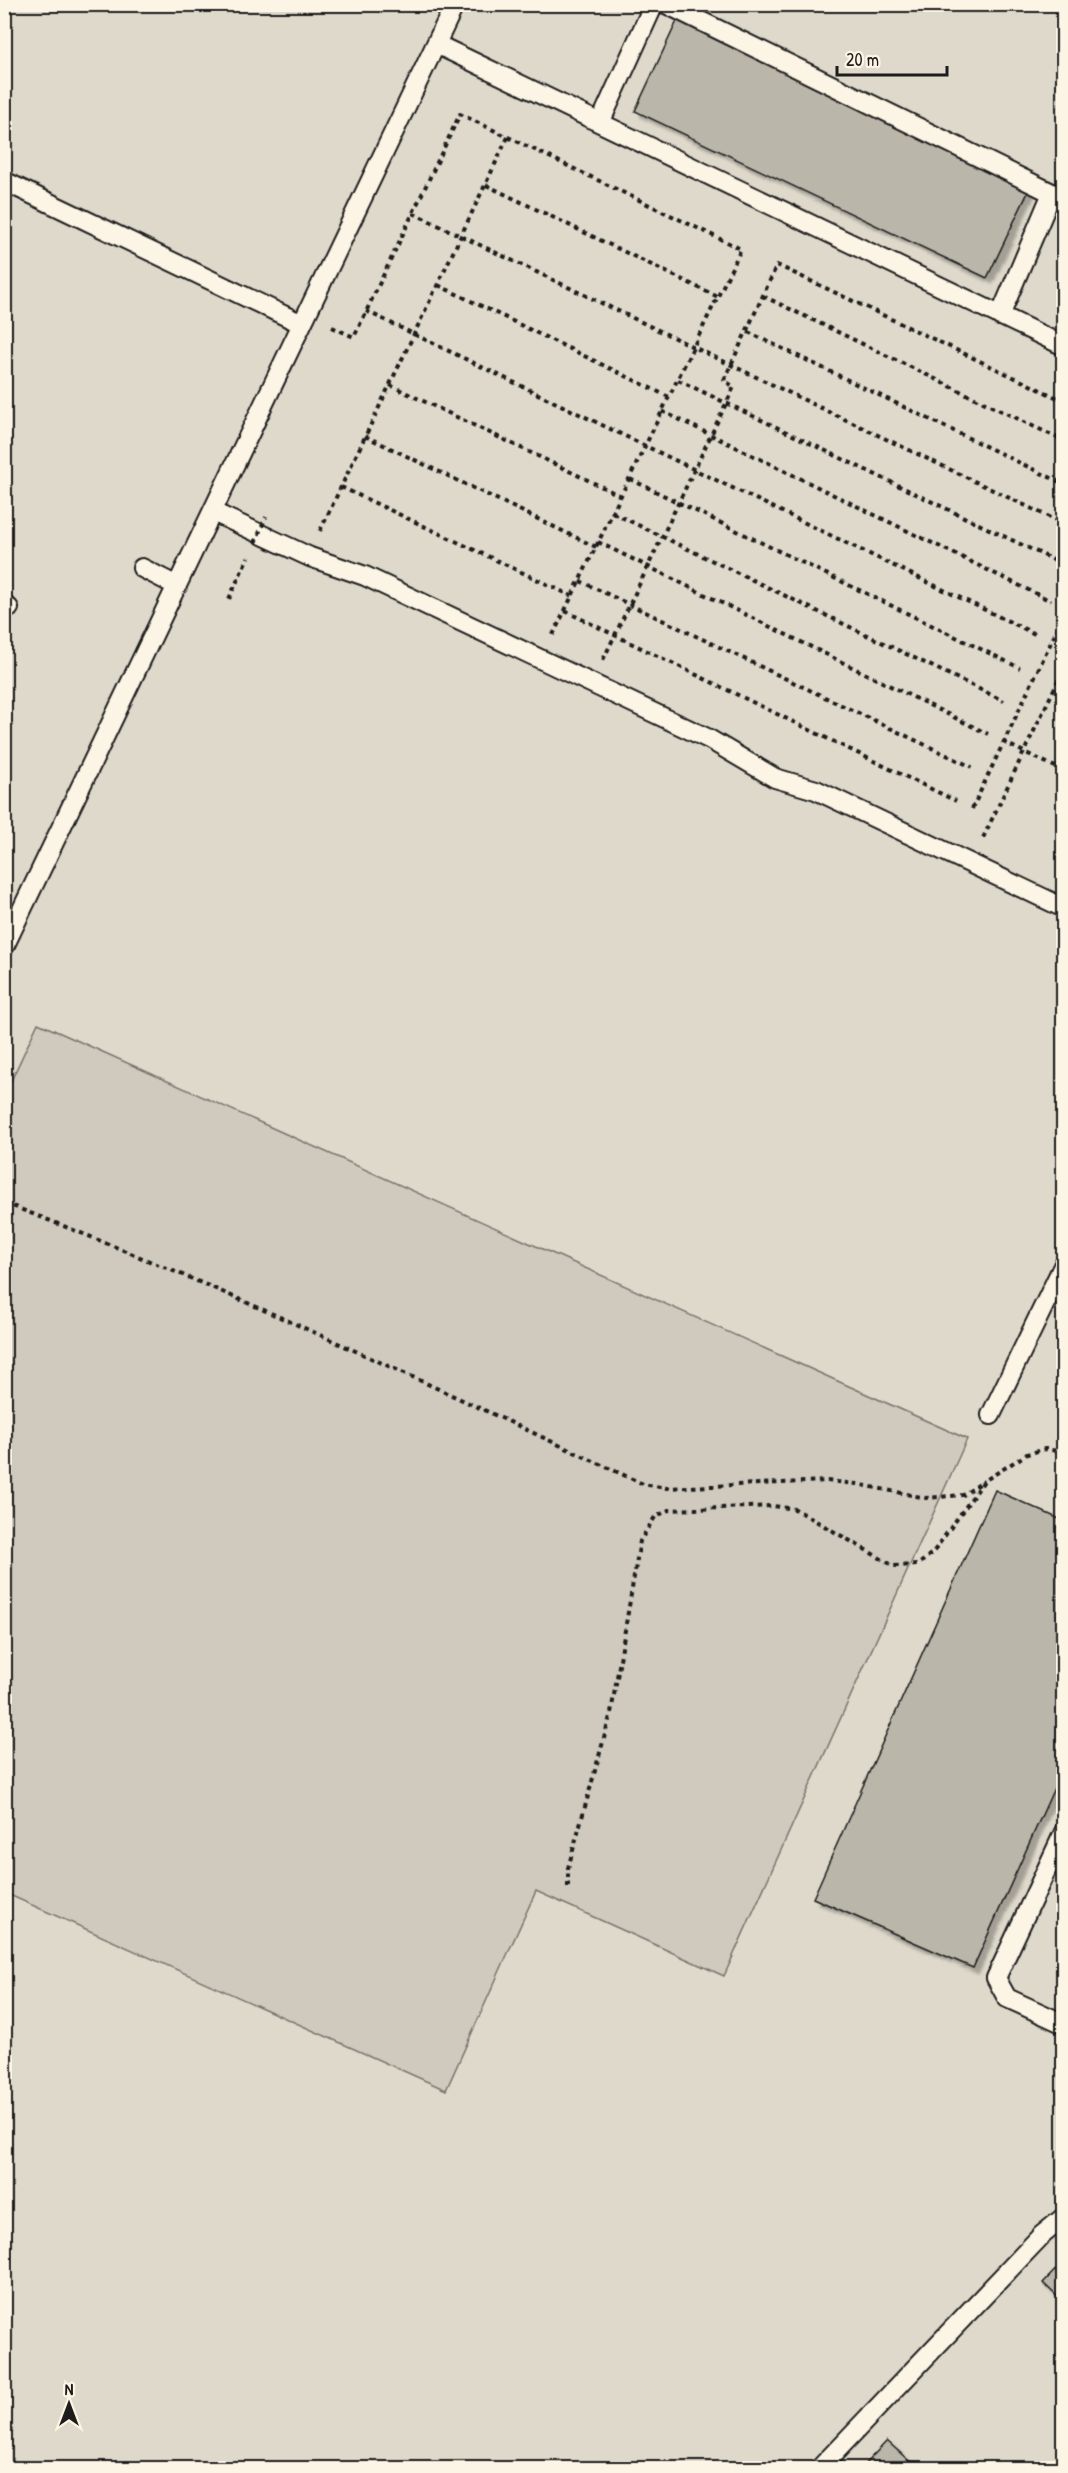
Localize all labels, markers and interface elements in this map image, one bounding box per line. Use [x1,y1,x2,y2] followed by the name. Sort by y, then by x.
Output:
[837,39,946,77] scale bar
[846,47,879,72] text: 20 m
[39,2374,99,2434] north arrow
[65,2378,74,2400] text: N

